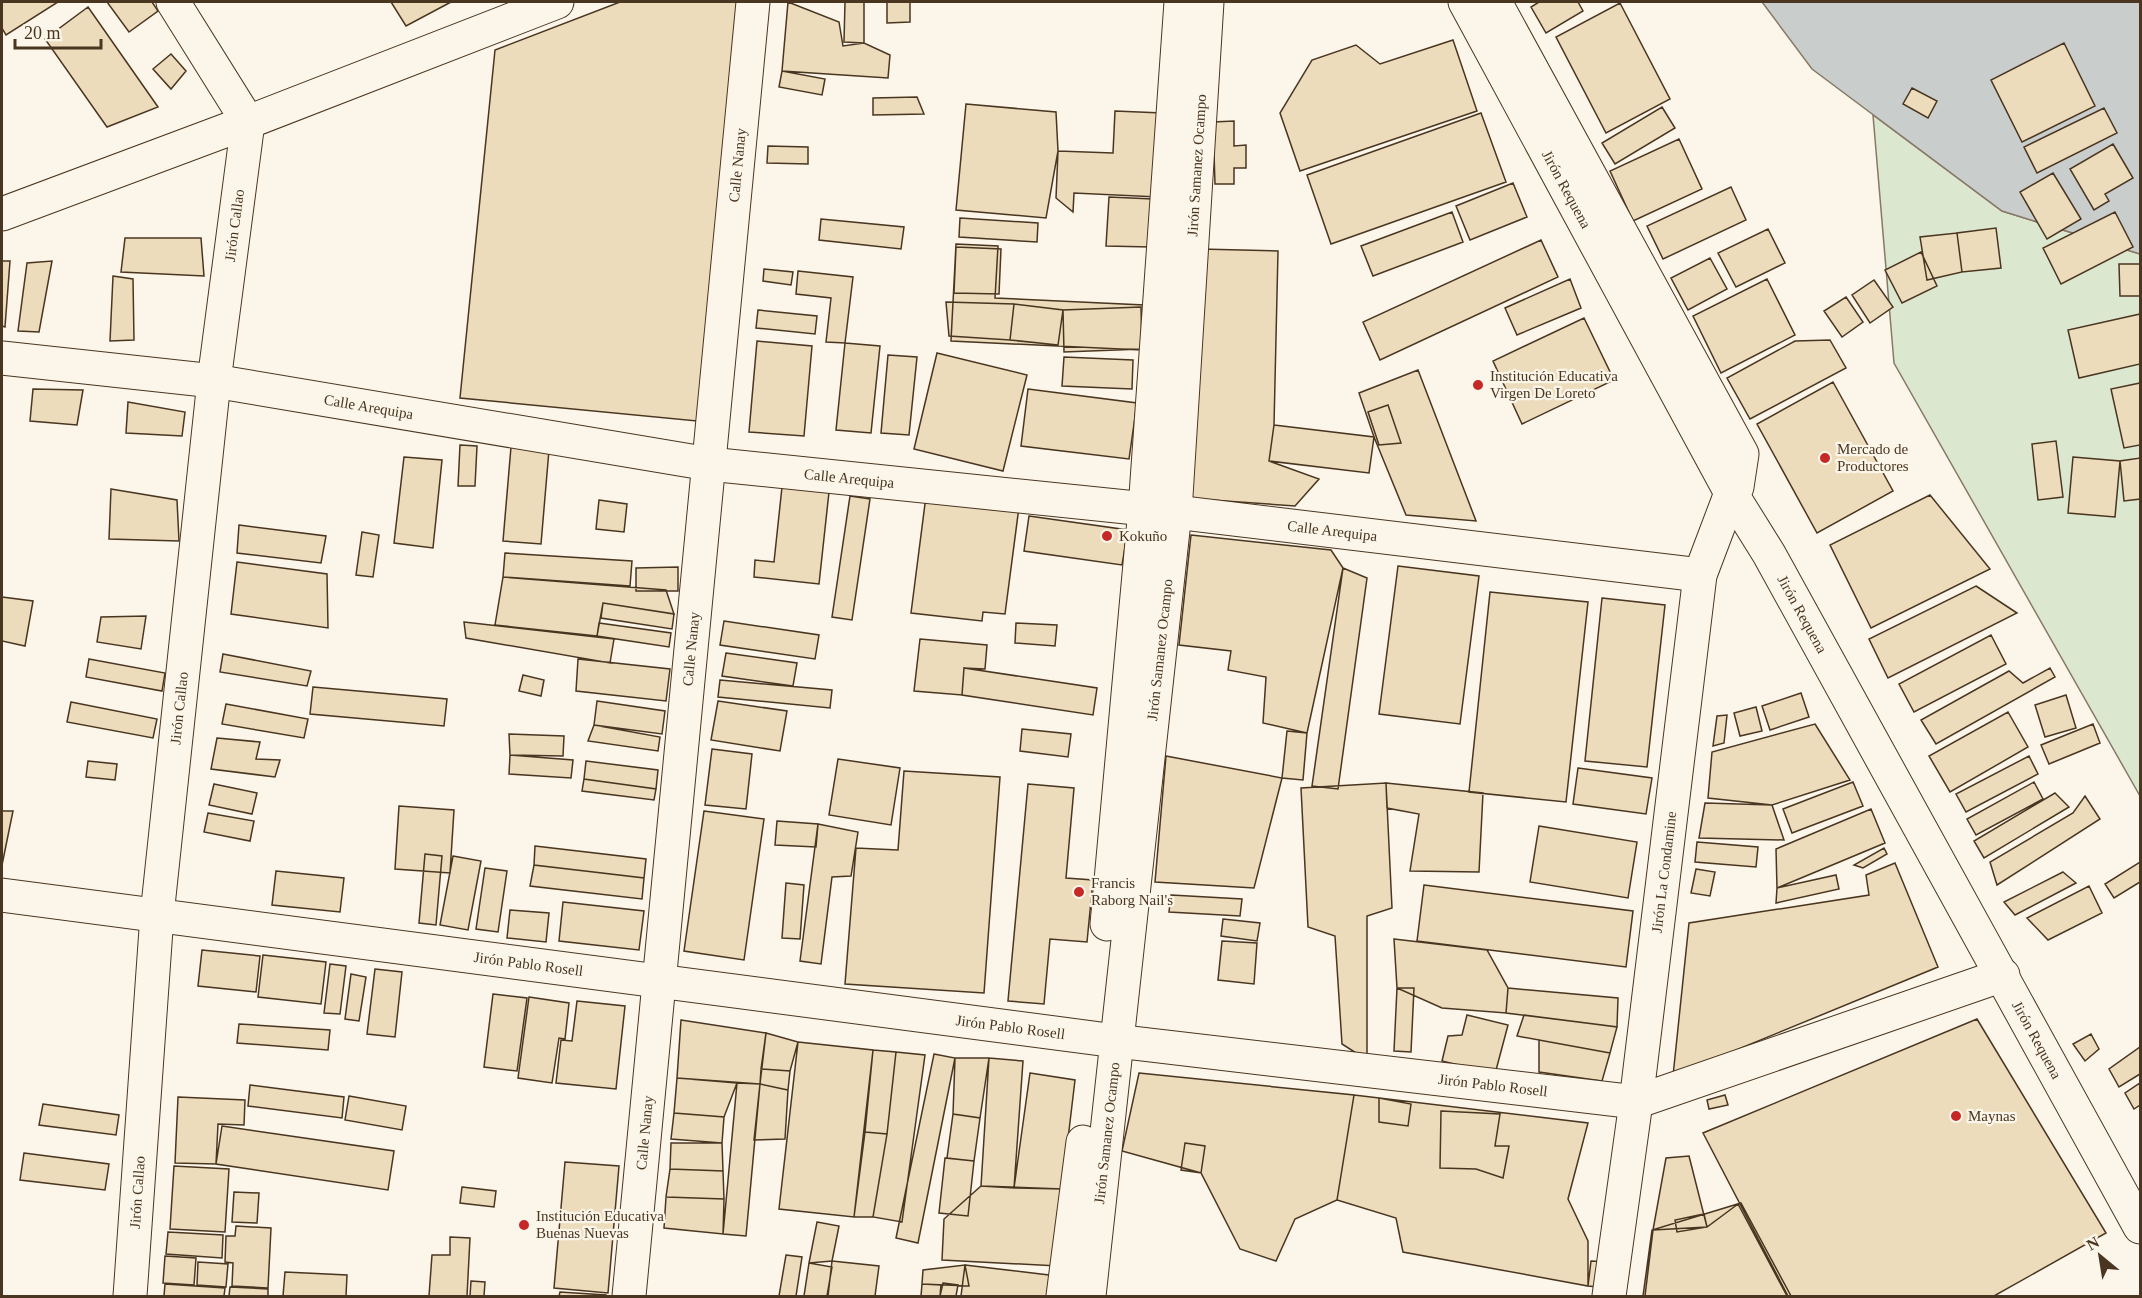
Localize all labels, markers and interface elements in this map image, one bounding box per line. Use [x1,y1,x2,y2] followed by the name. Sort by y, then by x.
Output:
[15,12,100,50] scale bar
[24,23,61,43] text: 20 m
[1184,94,1209,237] street label: Jirón Samanez Ocampo
[726,127,749,203] street label: Calle Nanay
[1539,148,1594,231] street label: Jirón Requena
[222,188,247,263] street label: Jirón Callao
[1490,368,1618,401] place label: Institución Educativa Virgen De Loreto
[1471,378,1485,392] marker: Institución Educativa Virgen De Loreto
[323,392,415,422] street label: Calle Arequipa
[1837,441,1909,474] place label: Mercado de Productores
[1818,451,1832,465] marker: Mercado de Productores
[803,466,895,491] street label: Calle Arequipa
[1286,518,1378,544] street label: Calle Arequipa
[1119,528,1167,544] place label: Kokuño
[1100,529,1114,543] marker: Kokuño
[1774,573,1830,656] street label: Jirón Requena
[1144,578,1176,722] street label: Jirón Samanez Ocampo
[679,611,703,687] street label: Calle Nanay
[167,671,191,745] street label: Jirón Callao
[1649,810,1679,934] street label: Jirón La Condamine
[1091,875,1173,908] place label: Francis Raborg Nail's
[1072,885,1086,899] marker: Francis Raborg Nail's
[473,949,584,979] street label: Jirón Pablo Rosell
[2009,998,2065,1082] street label: Jirón Requena
[955,1012,1066,1042] street label: Jirón Pablo Rosell
[1091,1061,1123,1205] street label: Jirón Samanez Ocampo
[1437,1071,1548,1100] street label: Jirón Pablo Rosell
[633,1094,656,1171] street label: Calle Nanay
[1968,1108,2016,1124] place label: Maynas
[1949,1109,1963,1123] marker: Maynas
[127,1155,148,1229] street label: Jirón Callao
[536,1208,664,1241] place label: Institución Educativa Buenas Nuevas
[517,1218,531,1232] marker: Institución Educativa Buenas Nuevas
[2070,1226,2130,1286] north arrow
[2083,1233,2102,1254] text: N

